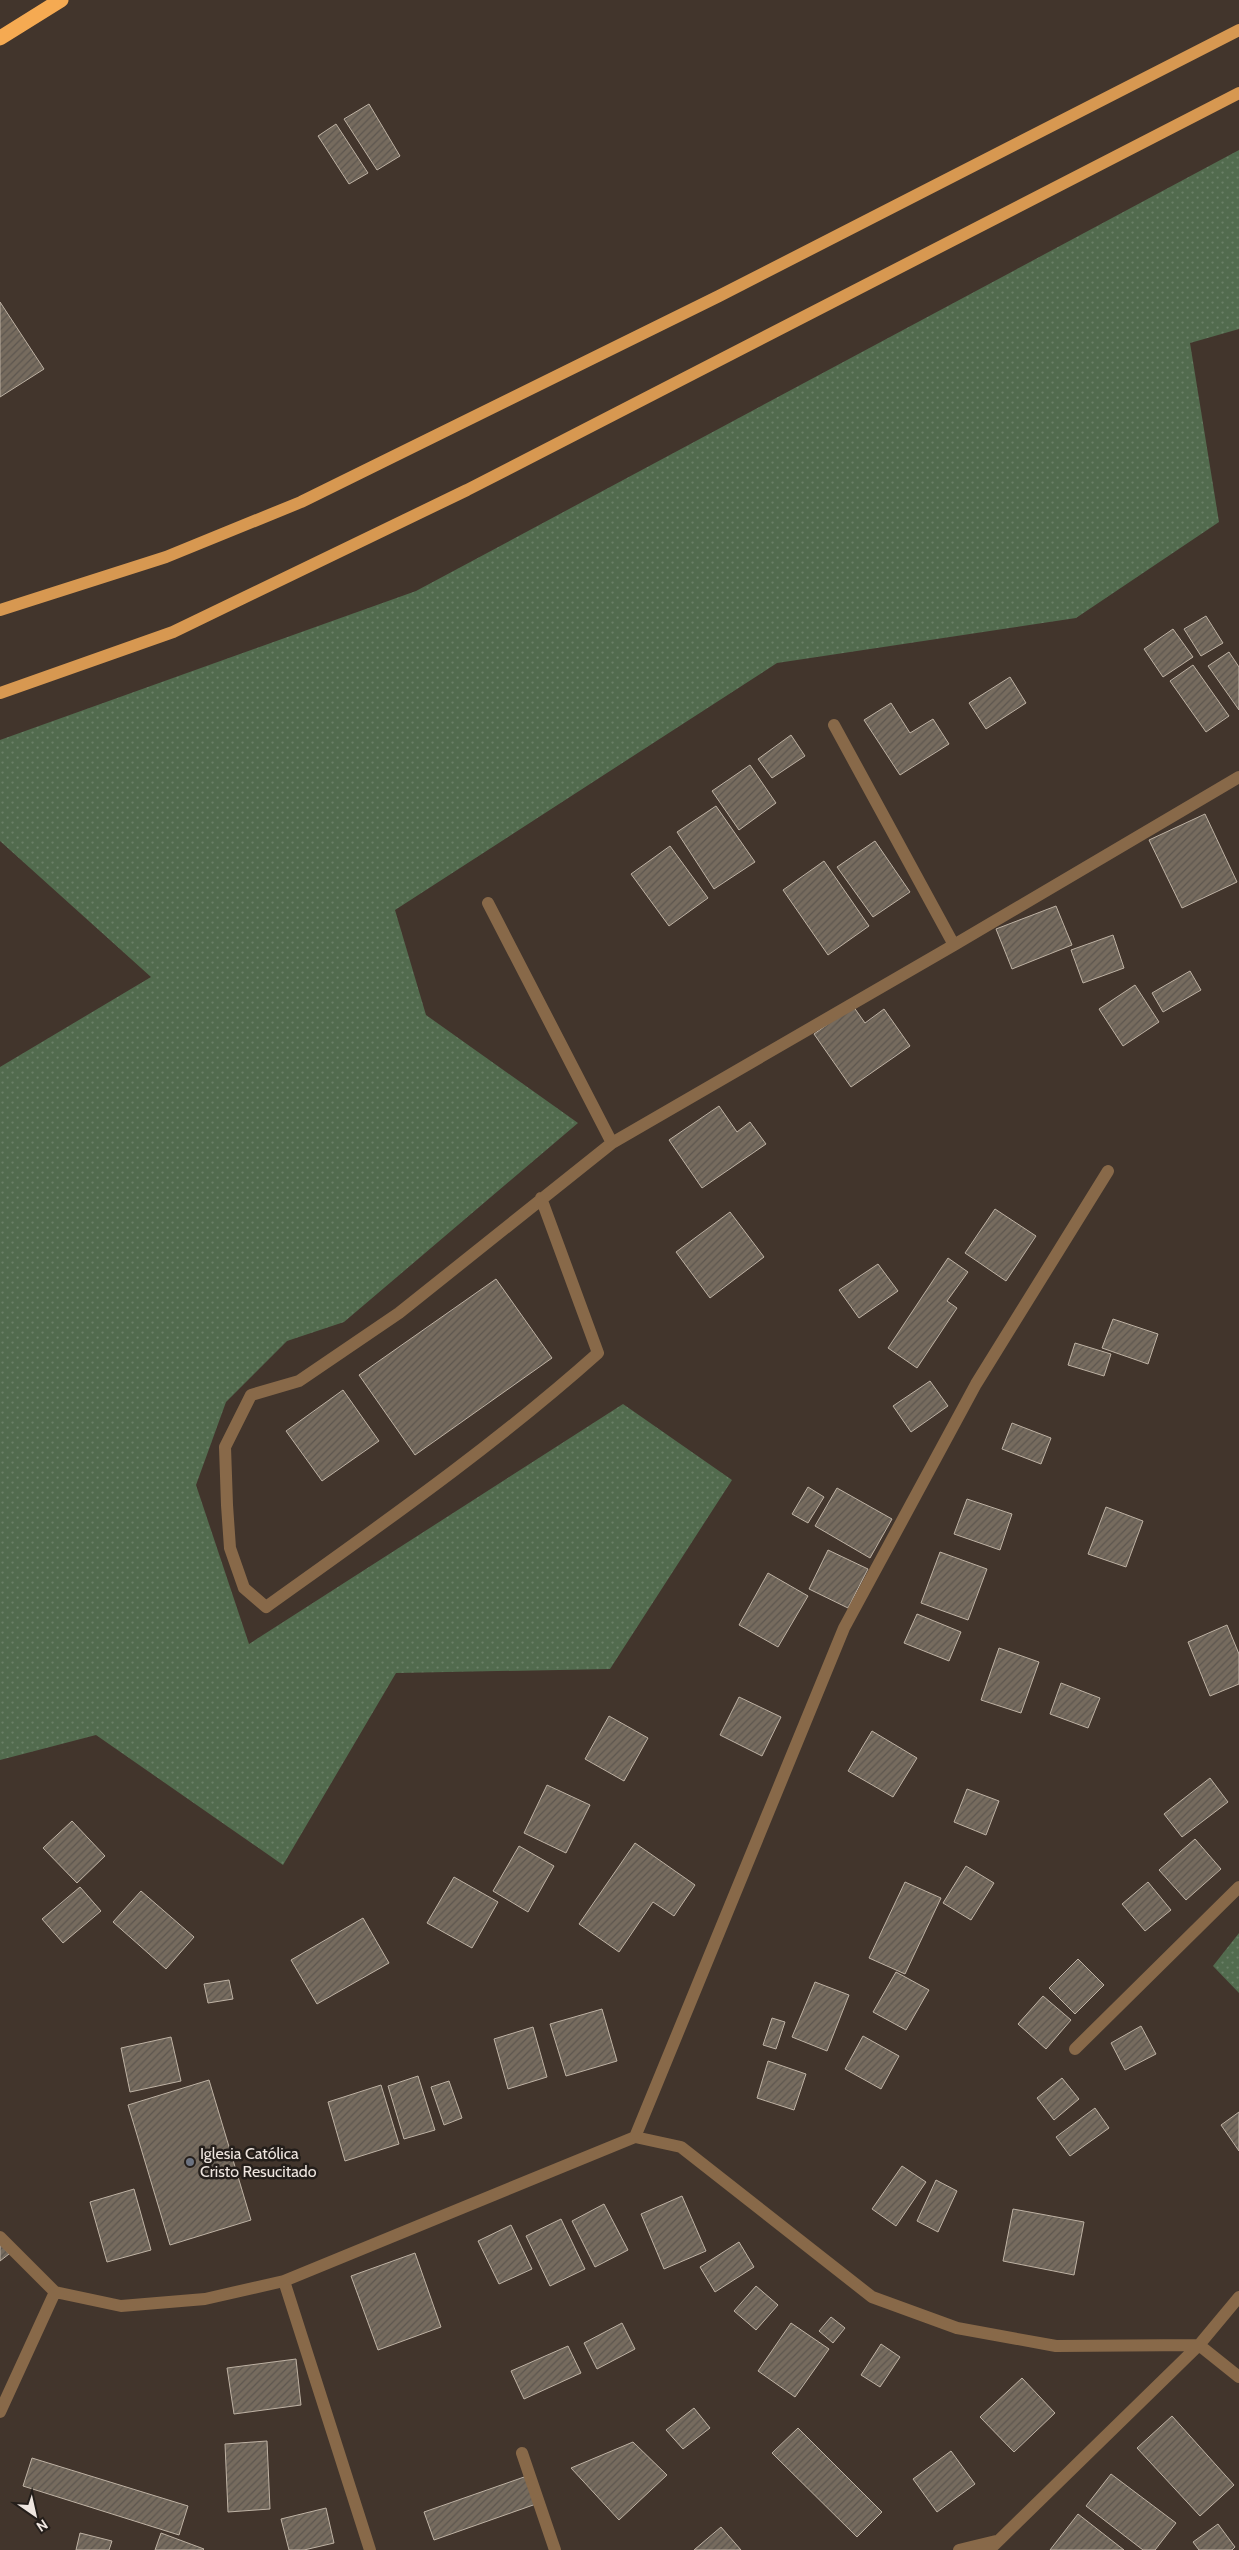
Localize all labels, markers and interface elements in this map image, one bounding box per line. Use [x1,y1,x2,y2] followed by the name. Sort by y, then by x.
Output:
[200,2144,317,2181] place label: Iglesia Católica Cristo Resucitado
[184,2156,196,2168] marker: Iglesia Católica Cristo Resucitado
[10,2490,60,2540] north arrow
[33,2516,51,2536] text: N

